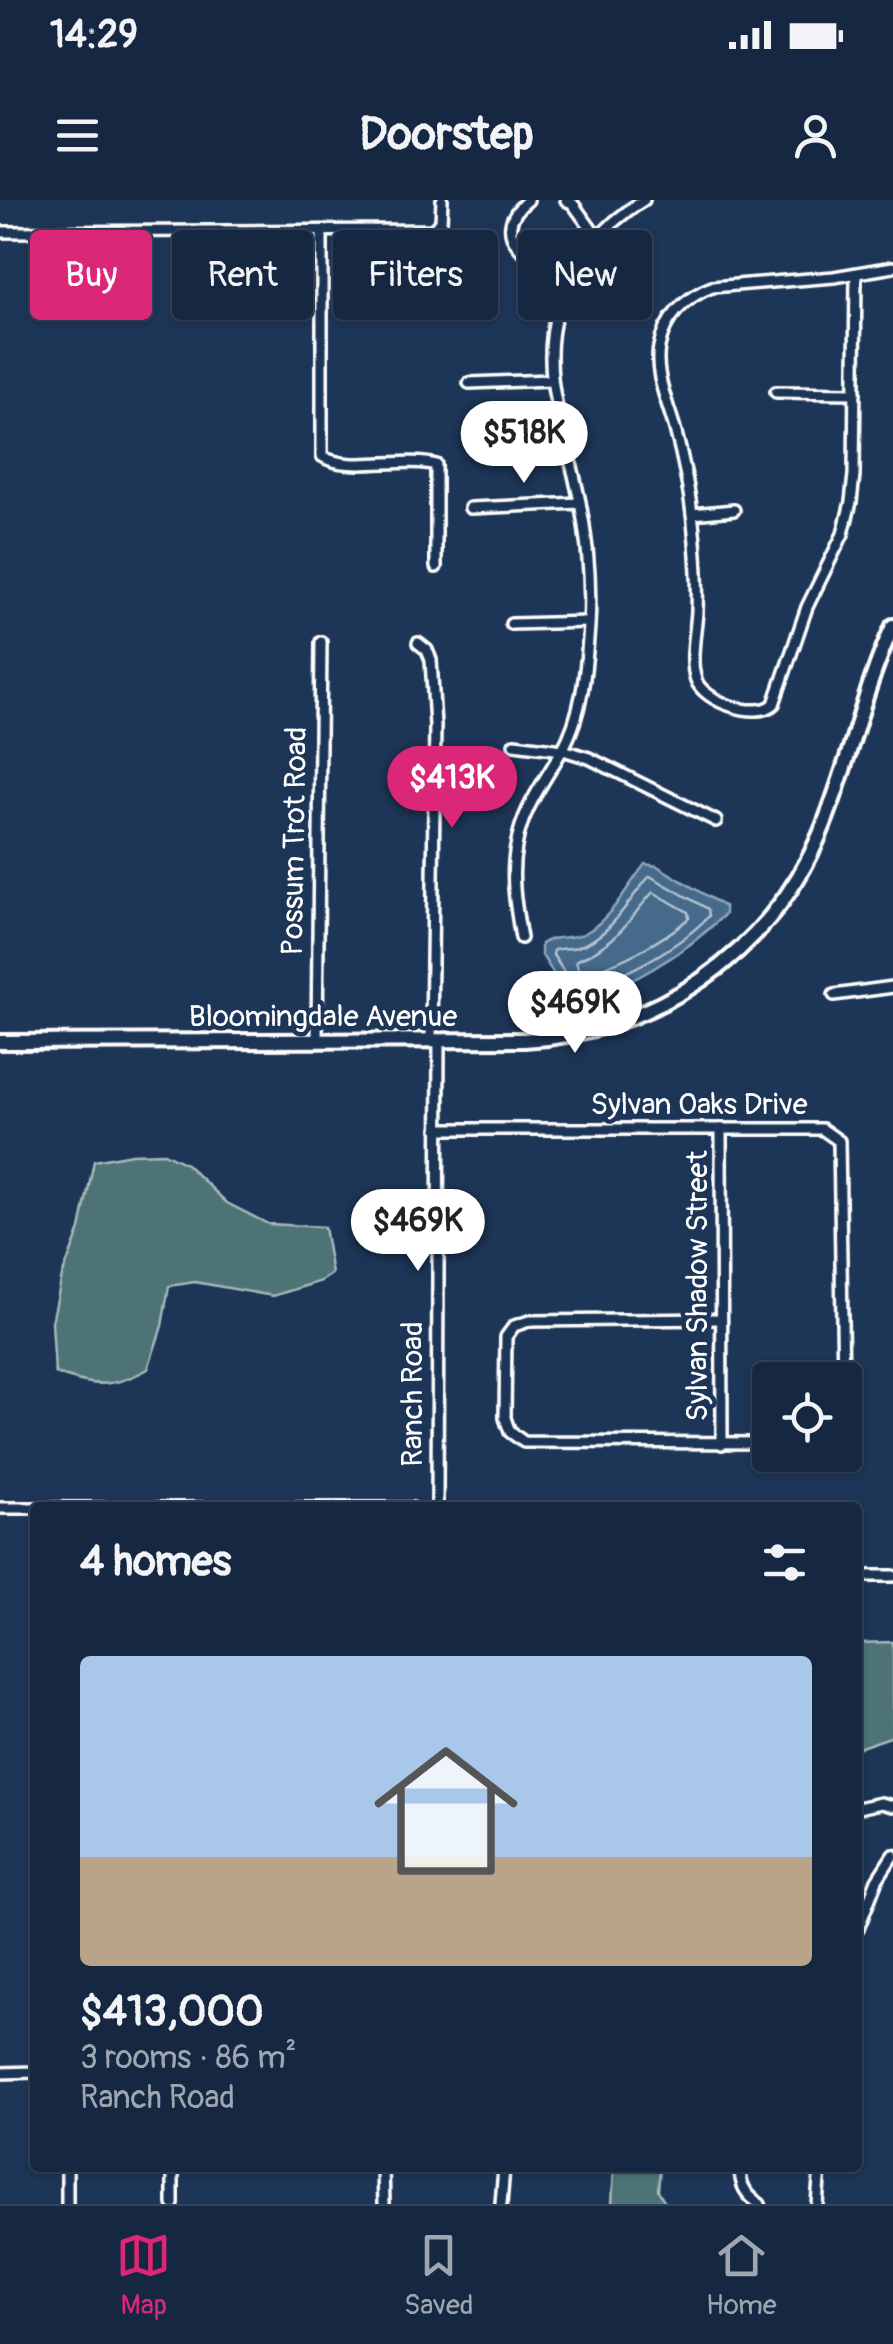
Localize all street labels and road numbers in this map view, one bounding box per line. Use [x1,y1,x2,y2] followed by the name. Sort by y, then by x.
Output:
[274,726,315,956] street label: Possum Trot Road
[189,998,457,1035] street label: Bloomingdale Avenue
[591,1086,808,1123] street label: Sylvan Oaks Drive
[679,1150,716,1422] street label: Sylvan Shadow Street
[394,1321,431,1467] street label: Ranch Road

